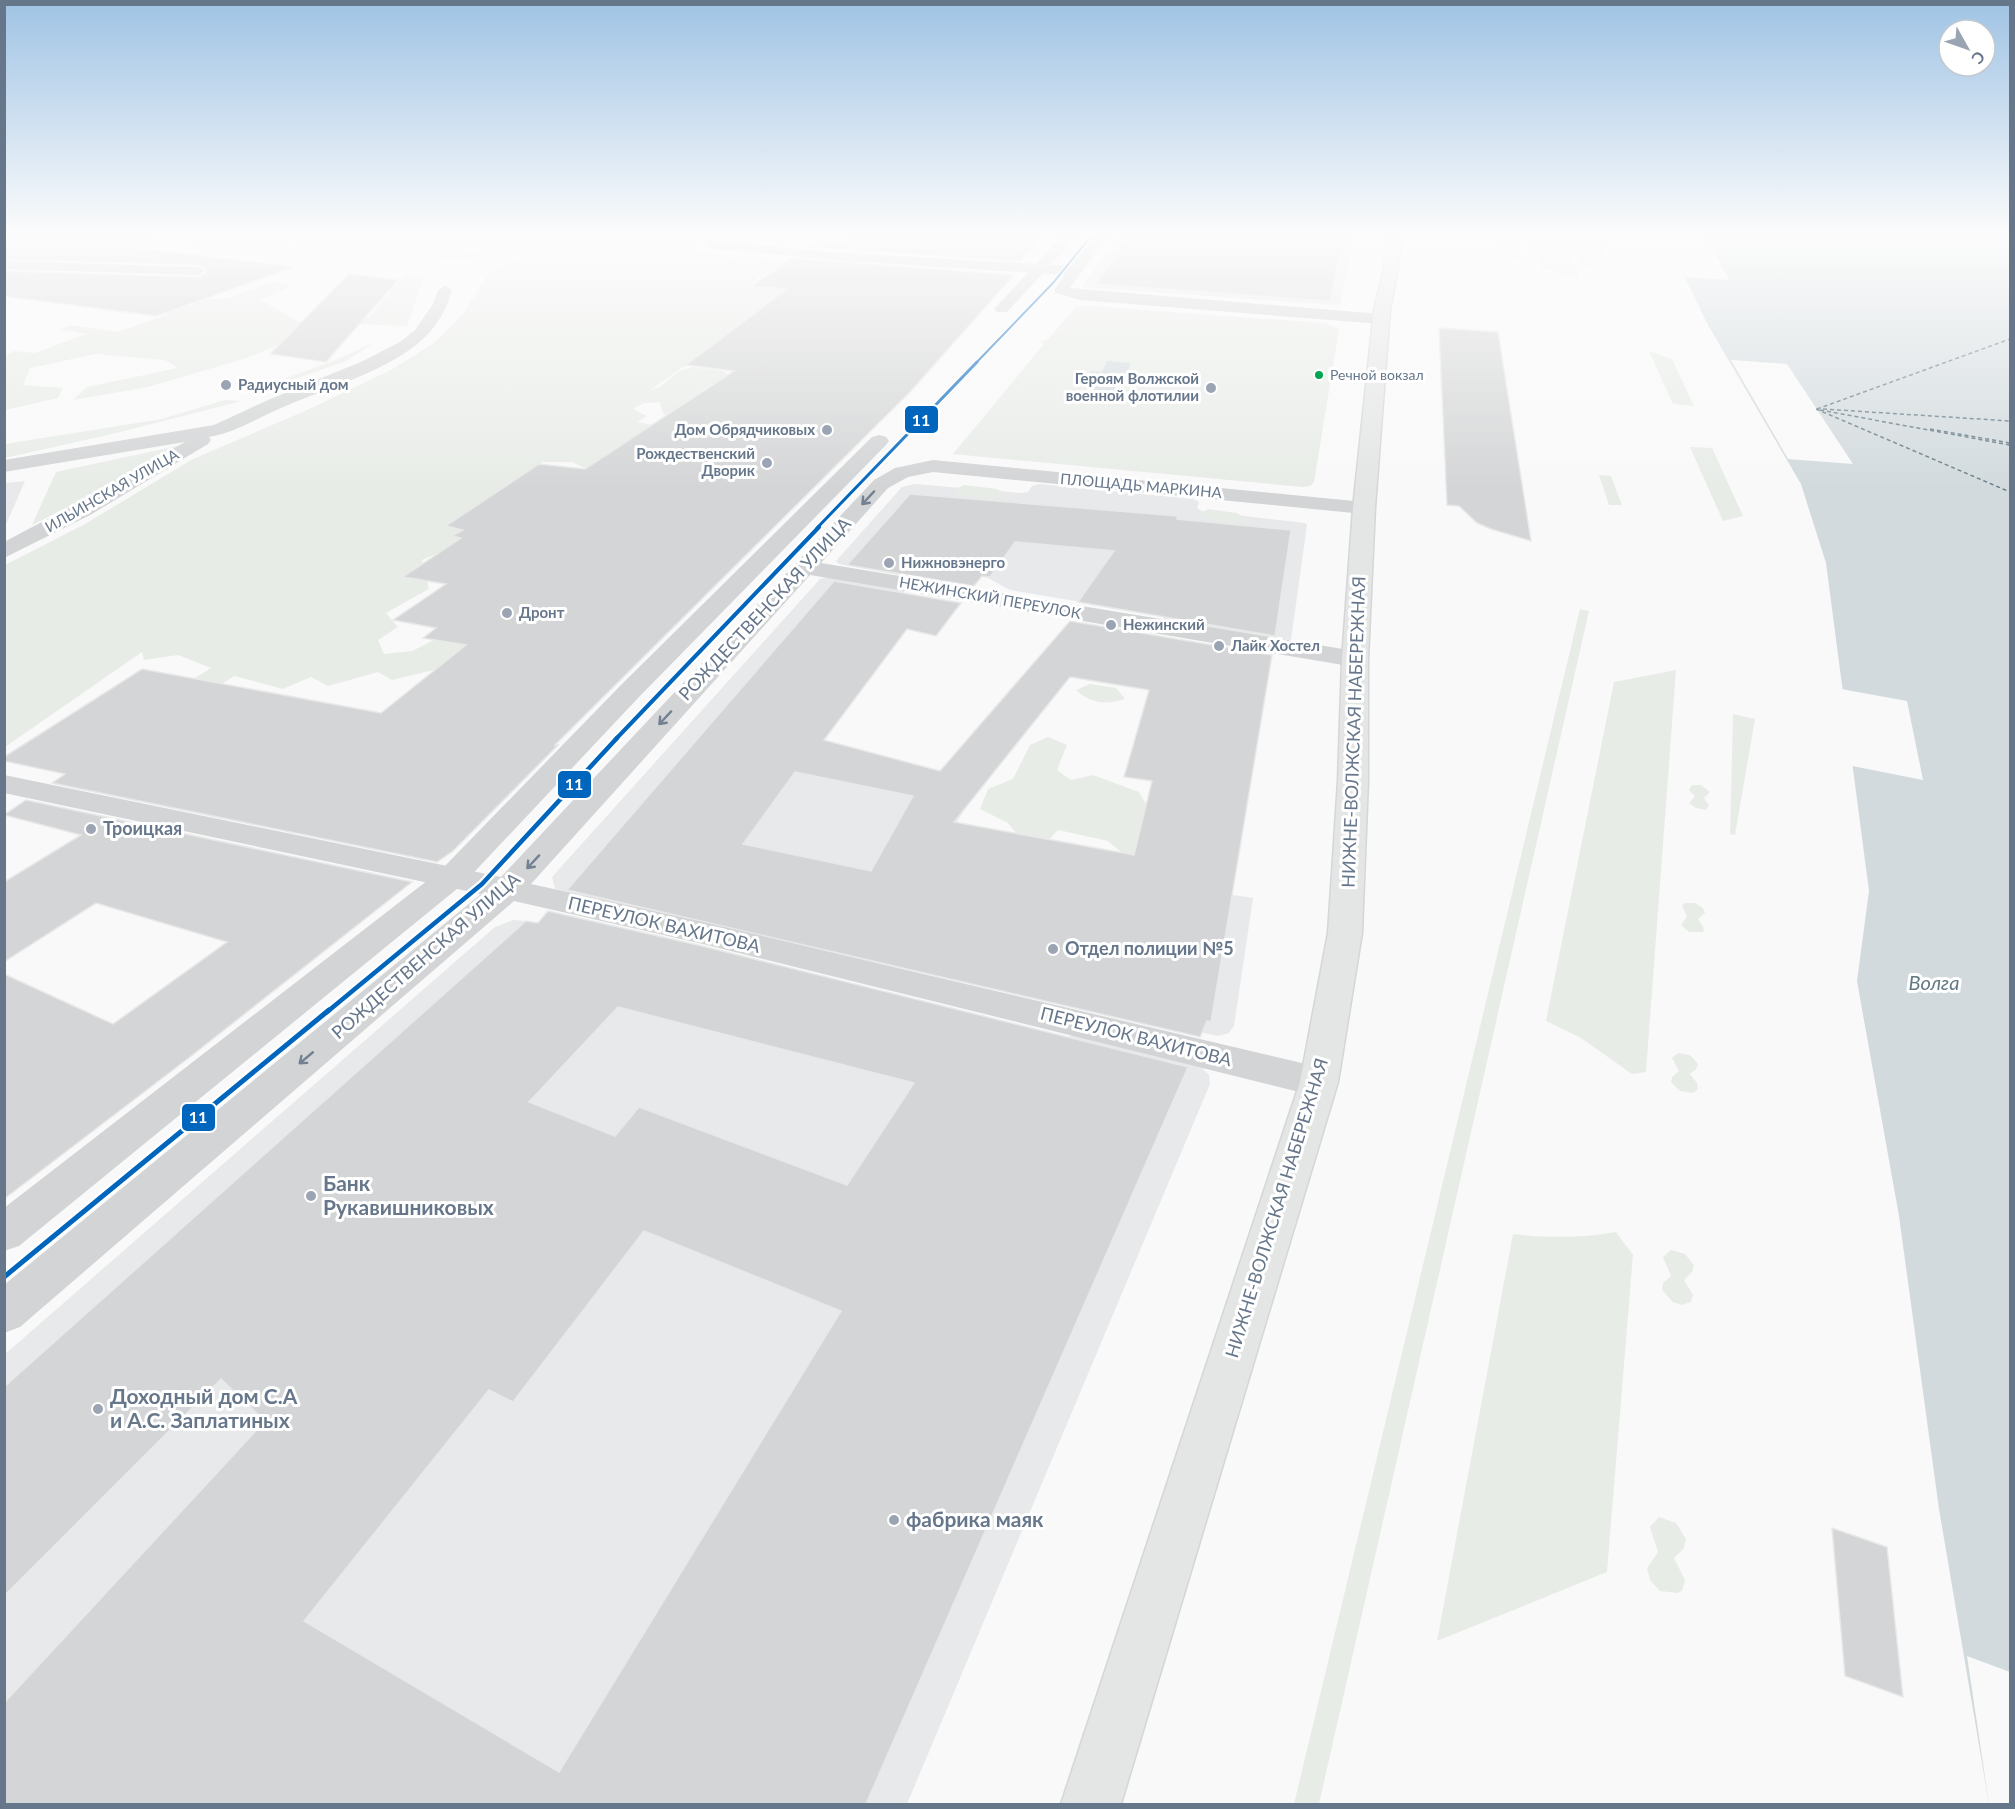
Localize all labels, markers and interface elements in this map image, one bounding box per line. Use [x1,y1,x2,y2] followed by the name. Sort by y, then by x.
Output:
[1937,18,1997,78] north arrow
[1968,48,1990,68] text: С
[1330,366,1424,383] place label: Речной вокзал
[1066,369,1199,404] place label: Героям Волжской военной флотилии
[1313,369,1325,381] marker: Речной вокзал
[238,375,349,393] place label: Радиусный дом
[219,378,233,392] marker: Радиусный дом
[1204,381,1218,395] marker: Героям Волжской военной флотилии
[904,405,939,434] line badge: 11
[912,410,930,429] text: 11
[675,420,815,438] place label: Дом Обрядчиковых
[820,423,834,437] marker: Дом Обрядчиковых
[42,444,182,536] street label: ИЛЬИНСКАЯ УЛИЦА
[636,444,756,479] place label: Рождественский Дворик
[760,456,774,470] marker: Рождественский Дворик
[1060,469,1223,501] street label: ПЛОЩАДЬ МАРКИНА
[861,490,875,505] one-way arrow
[674,512,855,704] street label: РОЖДЕСТВЕНСКАЯ УЛИЦА
[901,553,1006,571] place label: Нижновэнерго
[882,556,896,570] marker: Нижновэнерго
[898,572,1082,622] street label: НЕЖИНСКИЙ ПЕРЕУЛОК
[1337,576,1369,888] street label: НИЖНЕ-ВОЛЖСКАЯ НАБЕРЕЖНАЯ
[519,603,565,621] place label: Дронт
[500,606,514,620] marker: Дронт
[1123,615,1205,633] place label: Нежинский
[1104,618,1118,632] marker: Нежинский
[1230,636,1320,654] place label: Лайк Хостел
[1212,639,1226,653] marker: Лайк Хостел
[658,711,672,726] one-way arrow
[557,770,592,799] line badge: 11
[565,774,583,793] text: 11
[103,817,182,839] place label: Троицкая
[84,822,98,836] marker: Троицкая
[526,854,540,869] one-way arrow
[327,867,525,1043] street label: РОЖДЕСТВЕНСКАЯ УЛИЦА
[566,891,763,957] street label: ПЕРЕУЛОК ВАХИТОВА
[1065,937,1234,959] place label: Отдел полиции №5
[1046,942,1060,956] marker: Отдел полиции №5
[1909,970,1959,994] water label: Волга
[1038,1002,1235,1071] street label: ПЕРЕУЛОК ВАХИТОВА
[299,1052,315,1065] one-way arrow
[1220,1055,1332,1360] street label: НИЖНЕ-ВОЛЖСКАЯ НАБЕРЕЖНАЯ
[181,1103,216,1132] line badge: 11
[189,1107,207,1126] text: 11
[323,1170,494,1219] place label: Банк Рукавишниковых
[304,1189,318,1203] marker: Банк Рукавишниковых
[110,1383,298,1432] place label: Доходный дом С.А и А.С. Заплатиных
[91,1402,105,1416] marker: Доходный дом С.А и А.С. Заплатиных
[906,1506,1044,1531] place label: фабрика маяк
[887,1513,901,1527] marker: фабрика маяк

